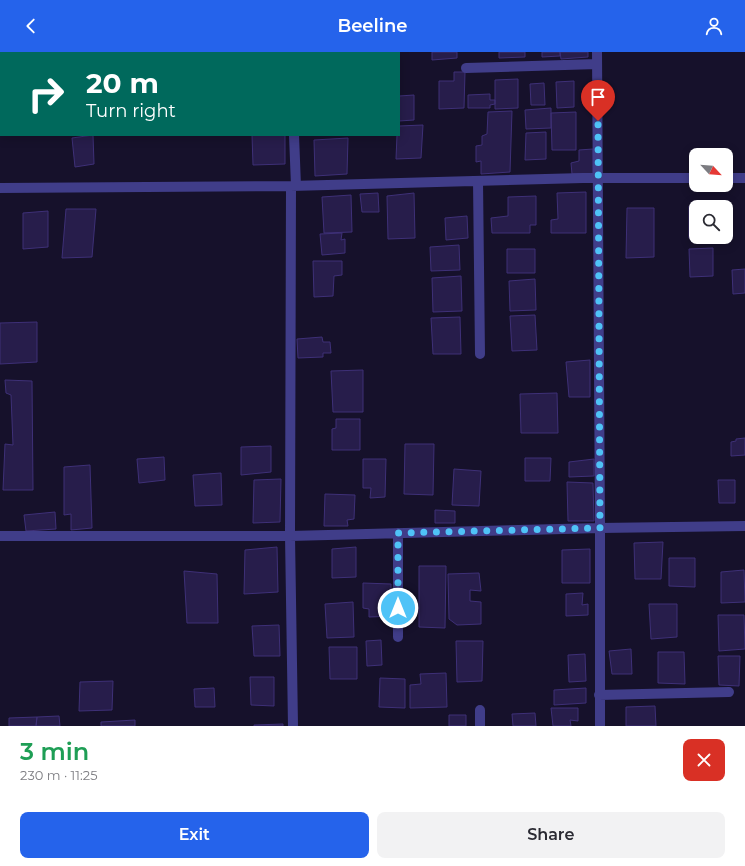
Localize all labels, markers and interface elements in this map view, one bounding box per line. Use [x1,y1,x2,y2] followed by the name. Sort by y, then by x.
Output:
[20,15,42,37] icon: back
[337,15,408,37] text: Beeline
[703,15,725,37] icon: person
[86,66,159,100] text: 20 m
[20,68,72,120] icon: right
[581,80,615,121] pin
[587,86,609,108] icon: arrive
[86,100,176,122] text: Turn right
[689,148,733,192] north arrow
[689,148,733,244] map controls
[689,200,733,244] button: search
[377,587,419,629] position arrow
[20,737,89,766] text: 3 min
[683,739,725,781] button: close
[20,767,98,783] text: 230 m · 11:25
[20,812,369,858] button: Exit
[377,812,725,858] button: Share

